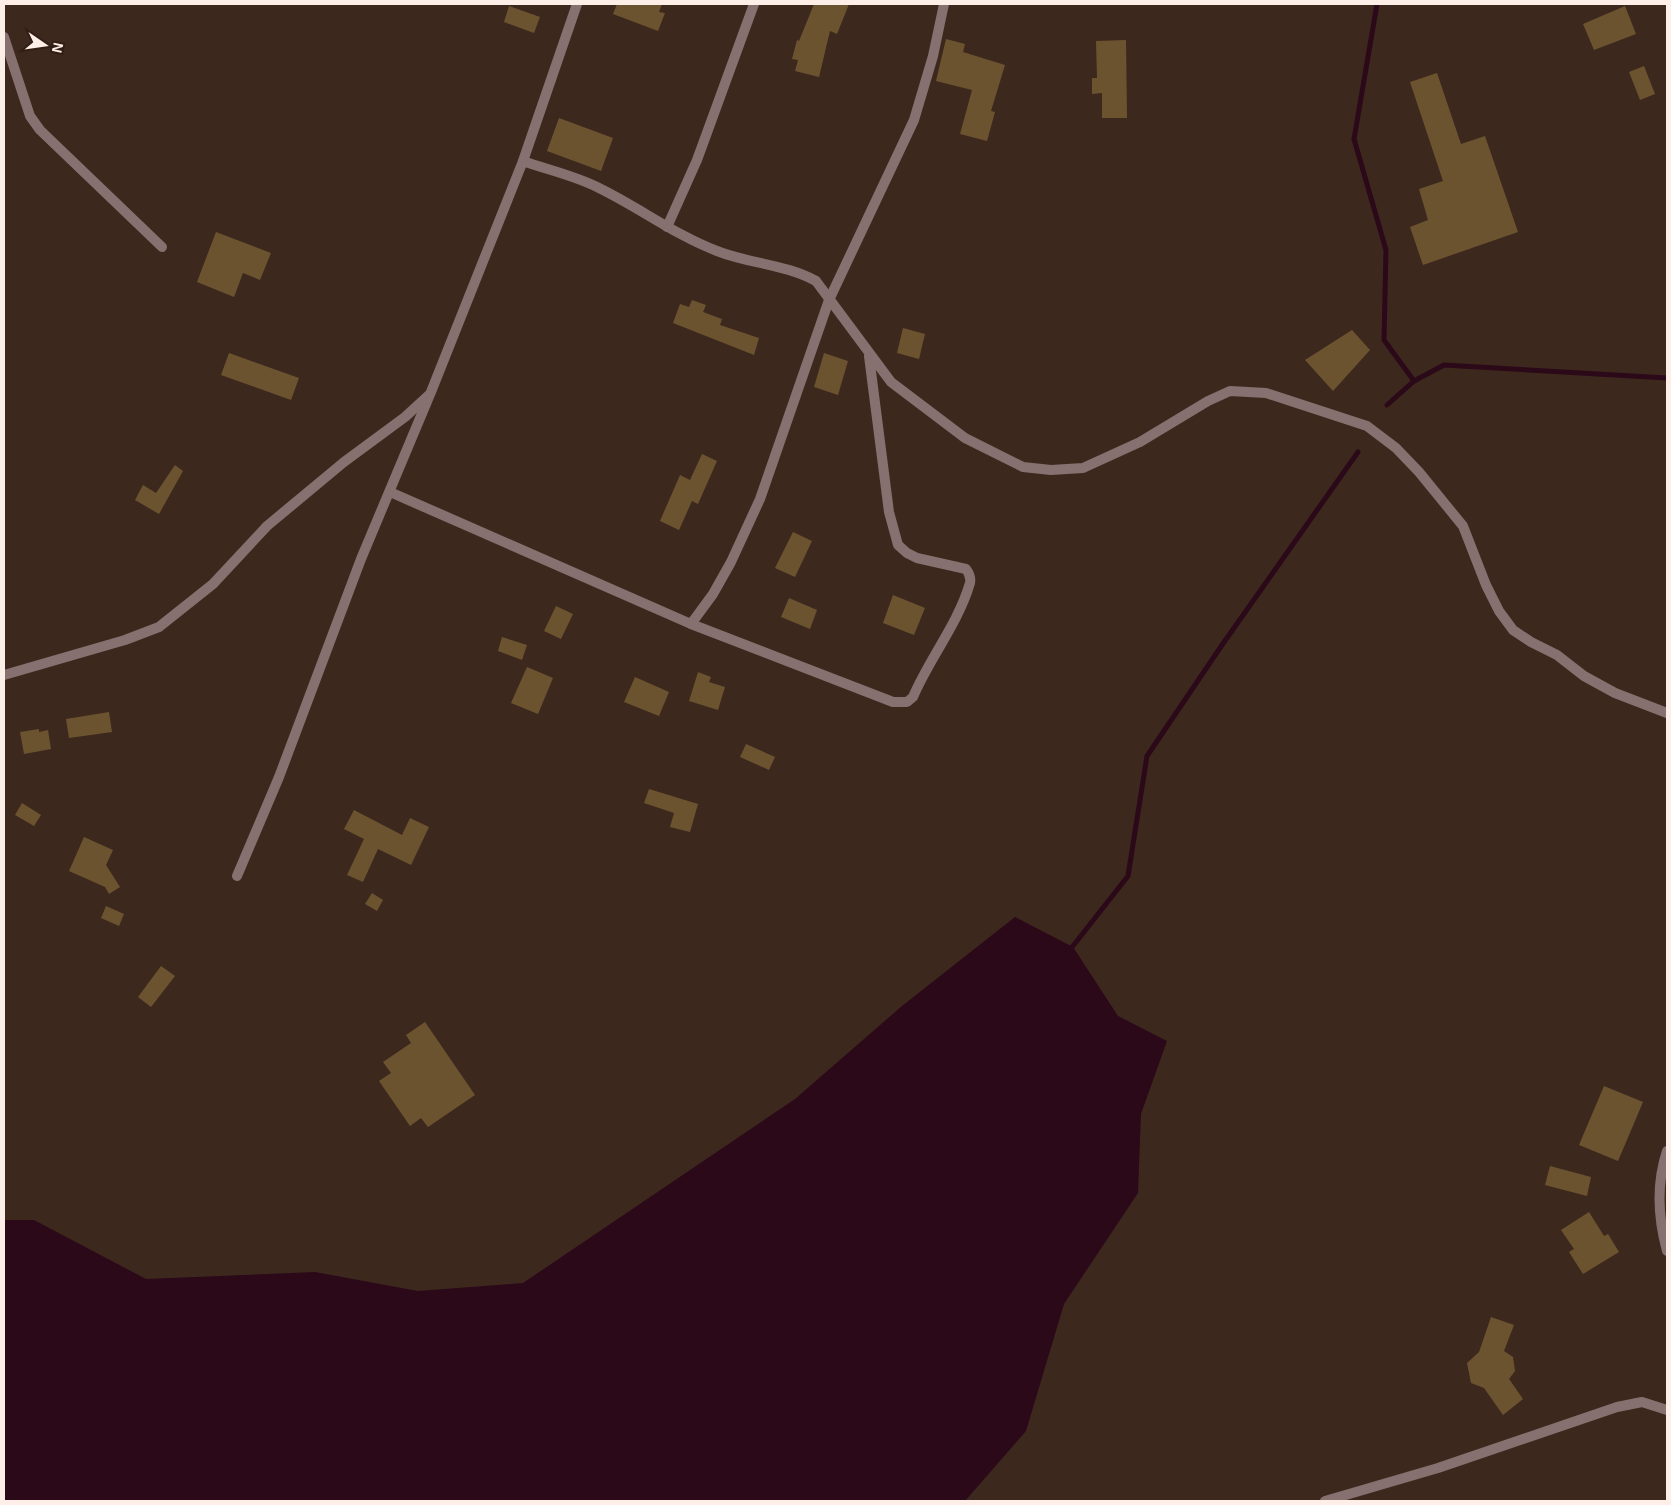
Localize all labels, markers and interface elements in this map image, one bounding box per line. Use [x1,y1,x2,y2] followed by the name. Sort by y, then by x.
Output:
[20,20,70,70] north arrow
[49,41,67,55] text: N

